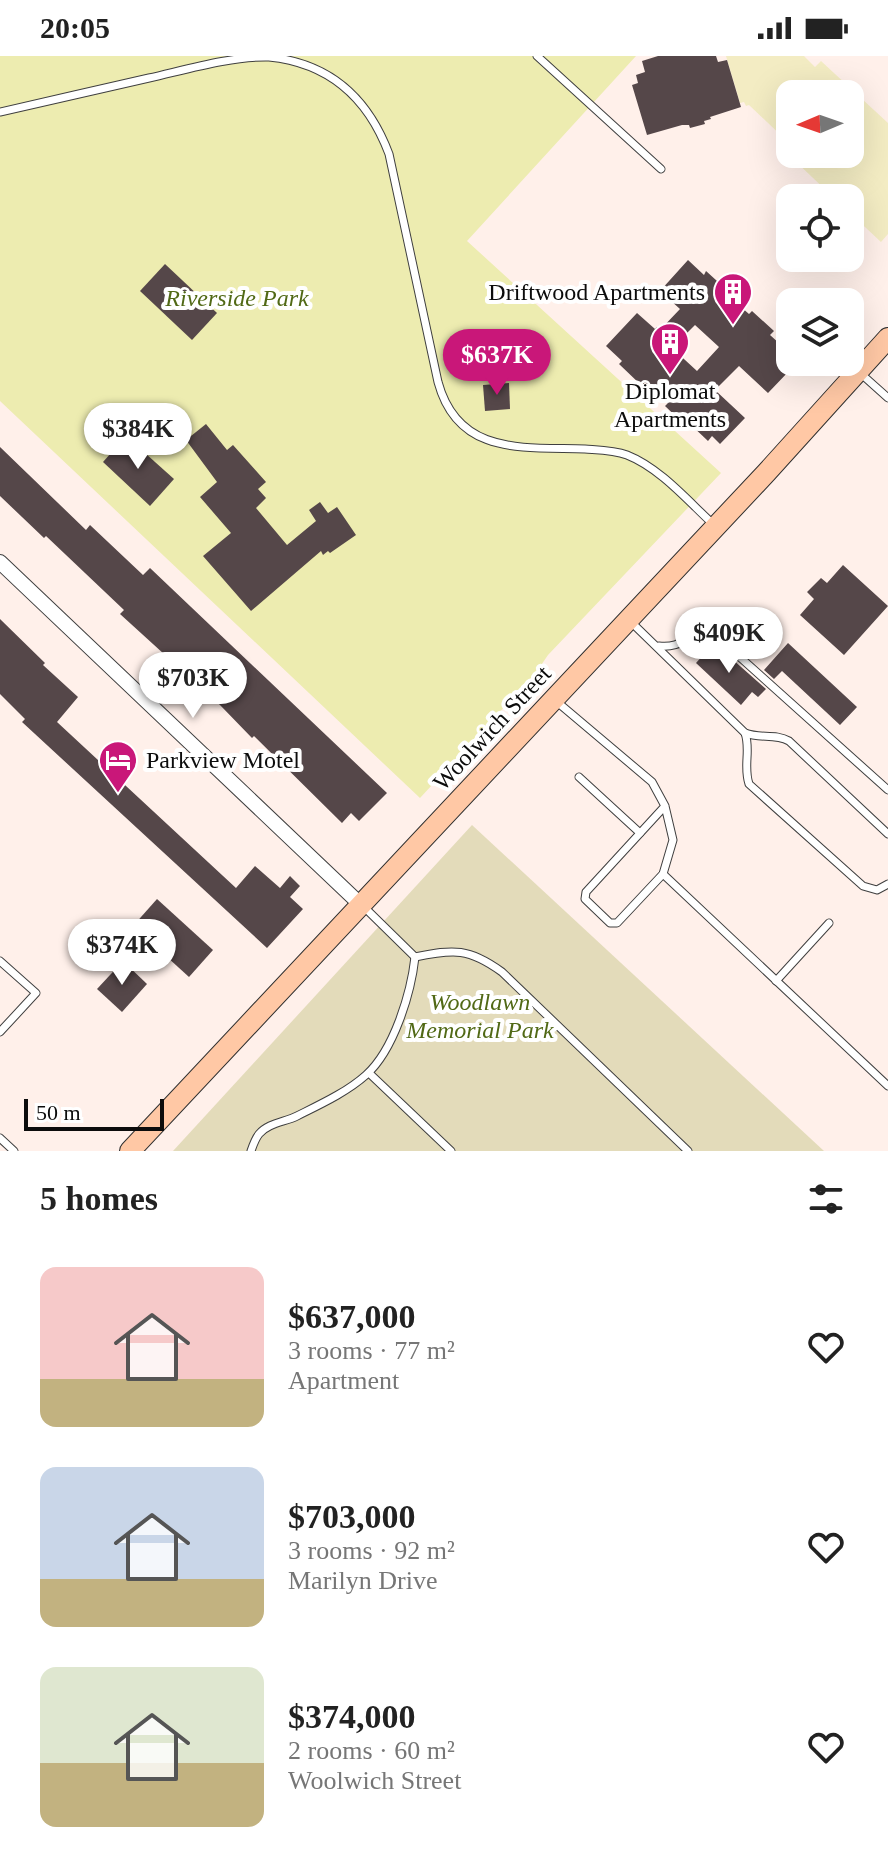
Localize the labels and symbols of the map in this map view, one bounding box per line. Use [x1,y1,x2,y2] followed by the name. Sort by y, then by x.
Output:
[776,80,864,168] north arrow
[712,271,754,326] building icon: Driftwood Apartments
[488,279,705,305] place label: Driftwood Apartments
[164,285,309,311] park label: Riverside Park
[649,321,691,376] building icon: Diplomat Apartments
[441,329,553,397] pin: $637K
[614,378,726,432] place label: Diplomat Apartments
[82,403,194,471] pin: $384K
[673,607,785,675] pin: $409K
[137,652,249,720] pin: $703K
[428,660,556,795] street label: Woolwich Street
[97,739,139,794] hotel icon: Parkview Motel
[146,747,300,773] place label: Parkview Motel
[66,919,178,987] pin: $374K
[405,989,554,1043] park label: Woodlawn Memorial Park
[24,1095,164,1131] scale bar

